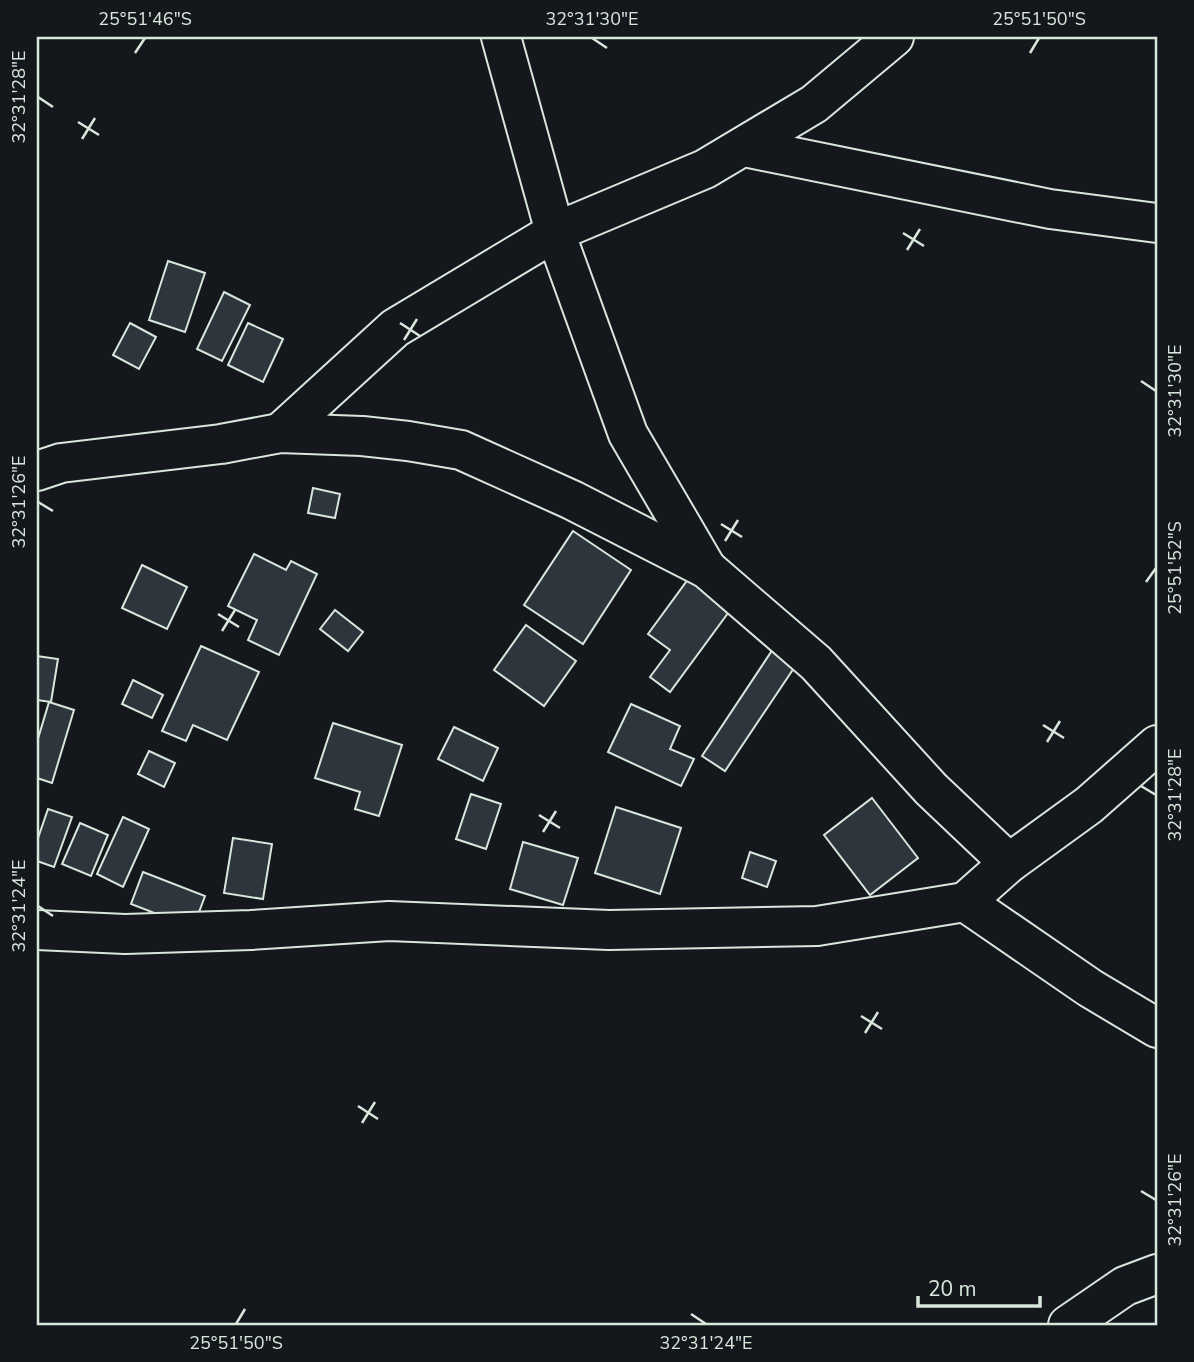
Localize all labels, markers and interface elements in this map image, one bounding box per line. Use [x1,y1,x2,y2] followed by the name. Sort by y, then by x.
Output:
[98,7,192,31] text: 25°51'46"S
[546,7,639,31] text: 32°31'30"E
[992,7,1086,31] text: 25°51'50"S
[7,51,31,144] text: 32°31'28"E
[1163,345,1187,438] text: 32°31'30"E
[7,456,31,549] text: 32°31'26"E
[1163,521,1187,615] text: 25°51'52"S
[1163,749,1187,842] text: 32°31'28"E
[7,860,31,953] text: 32°31'24"E
[1163,1154,1187,1247] text: 32°31'26"E
[918,1264,1040,1308] scale bar
[928,1275,977,1303] text: 20 m
[189,1331,283,1355] text: 25°51'50"S
[660,1331,753,1355] text: 32°31'24"E

